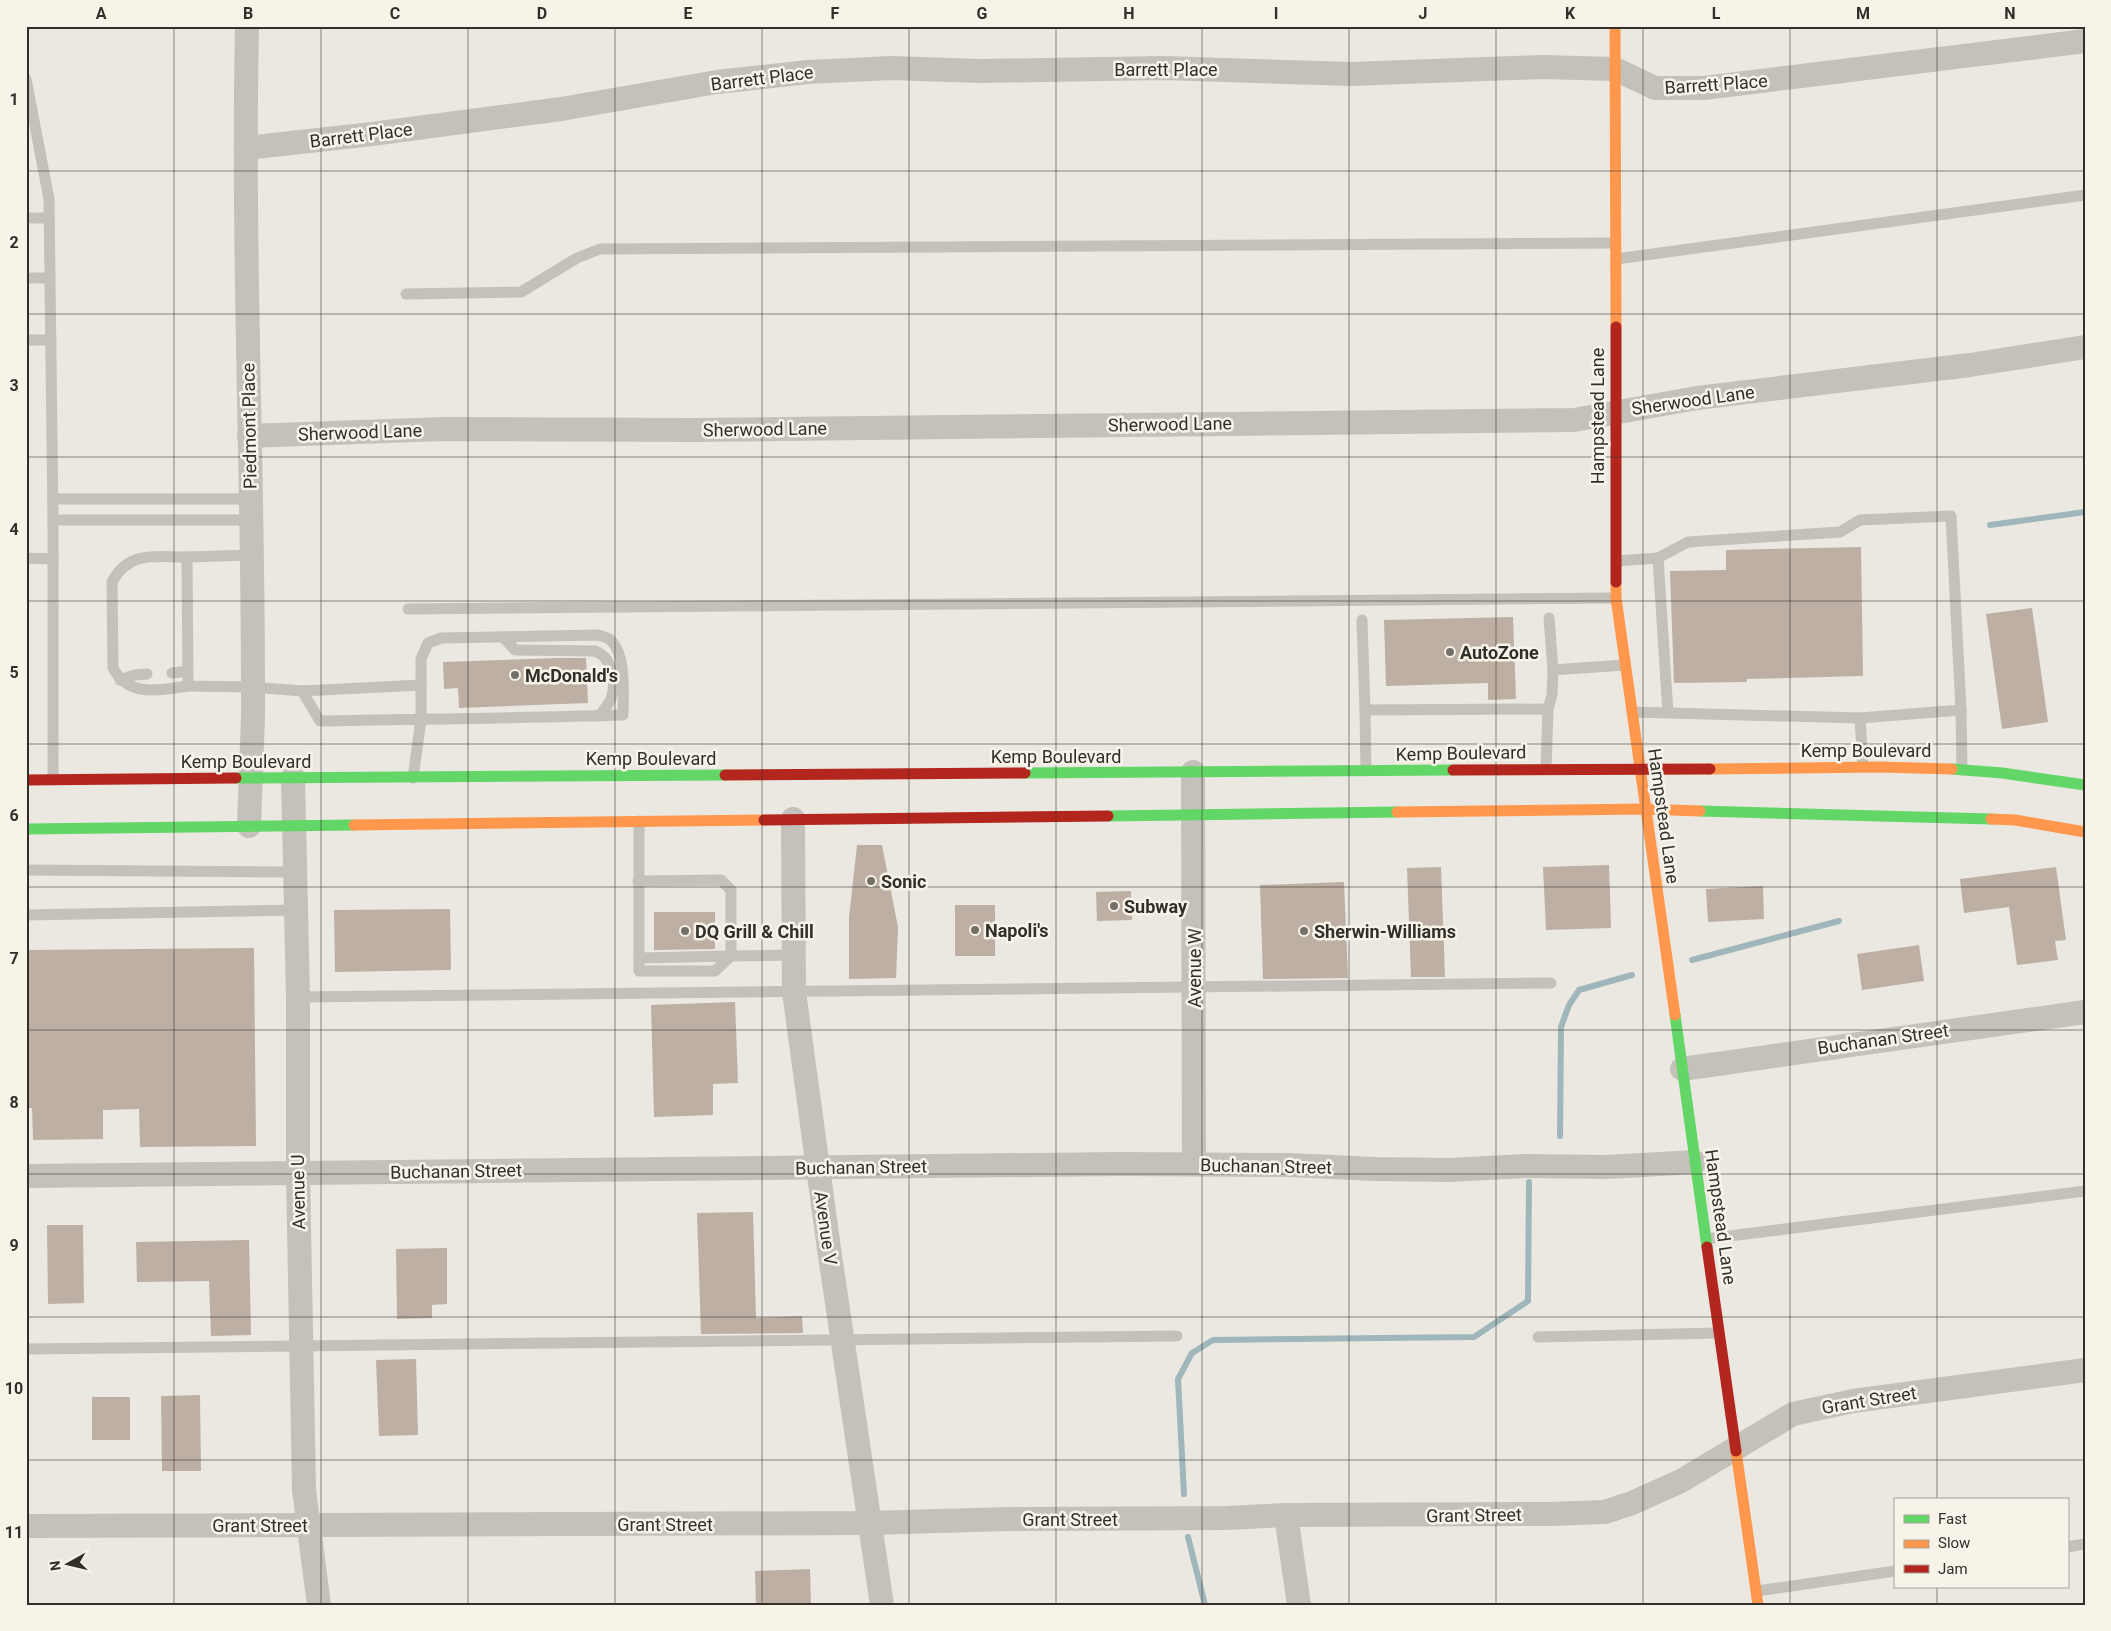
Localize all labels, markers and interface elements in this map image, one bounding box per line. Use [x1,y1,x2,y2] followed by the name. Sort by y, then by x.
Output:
[96,4,107,23] text: A
[243,4,253,23] text: B
[390,4,400,23] text: C
[537,4,547,23] text: D
[684,4,693,23] text: E
[831,4,840,23] text: F
[977,4,988,23] text: G
[1123,4,1135,23] text: H
[1274,4,1278,23] text: I
[1419,4,1427,23] text: J
[1565,4,1576,23] text: K
[1712,4,1721,23] text: L
[1856,4,1870,23] text: M
[2004,4,2016,23] text: N
[1114,59,1218,80] street label: Barrett Place
[709,61,815,95] street label: Barrett Place
[1664,70,1768,98] street label: Barrett Place
[9,90,19,109] text: 1
[308,118,414,152] street label: Barrett Place
[9,233,19,252] text: 2
[1587,348,1608,484] street label: Hampstead Lane
[237,363,261,489] street label: Piedmont Place
[9,376,19,395] text: 3
[1630,381,1756,419] street label: Sherwood Lane
[1108,412,1232,436] street label: Sherwood Lane
[703,417,827,441] street label: Sherwood Lane
[298,419,422,445] street label: Sherwood Lane
[9,520,19,539] text: 4
[1460,642,1539,663] place label: AutoZone
[1444,646,1456,658] marker: AutoZone
[9,663,19,682] text: 5
[525,665,618,686] place label: McDonald's
[509,669,521,681] marker: McDonald's
[1801,740,1931,761] street label: Kemp Boulevard
[1396,741,1526,765] street label: Kemp Boulevard
[991,746,1121,767] street label: Kemp Boulevard
[1644,747,1684,885] street label: Hampstead Lane
[586,748,716,769] street label: Kemp Boulevard
[181,751,311,772] street label: Kemp Boulevard
[9,806,19,825] text: 6
[881,871,926,892] place label: Sonic
[865,875,877,887] marker: Sonic
[1124,896,1188,917] place label: Subway
[1108,900,1120,912] marker: Subway
[985,920,1049,941] place label: Napoli's
[695,921,814,942] place label: DQ Grill & Chill
[1314,921,1456,942] place label: Sherwin-Williams
[969,924,981,936] marker: Napoli's
[679,925,691,937] marker: DQ Grill & Chill
[1298,925,1310,937] marker: Sherwin-Williams
[1184,928,1205,1008] street label: Avenue W
[9,949,19,968] text: 7
[1816,1019,1950,1059] street label: Buchanan Street
[9,1093,19,1112] text: 8
[1701,1148,1741,1286] street label: Hampstead Lane
[287,1154,309,1230] street label: Avenue U
[1200,1154,1332,1178] street label: Buchanan Street
[795,1155,927,1179] street label: Buchanan Street
[390,1159,522,1183] street label: Buchanan Street
[810,1190,842,1267] street label: Avenue V
[9,1236,19,1255] text: 9
[5,1379,23,1398] text: 10
[1820,1382,1918,1418] street label: Grant Street
[1894,1498,2068,1588] legend
[1426,1504,1522,1526] street label: Grant Street
[1022,1509,1118,1530] street label: Grant Street
[1938,1510,1967,1528] text: Fast
[617,1514,713,1535] street label: Grant Street
[212,1515,308,1536] street label: Grant Street
[5,1523,23,1542] text: 11
[1938,1534,1970,1552] text: Slow
[42,1538,92,1588] north arrow
[47,1560,64,1572] text: N
[1938,1560,1968,1578] text: Jam

